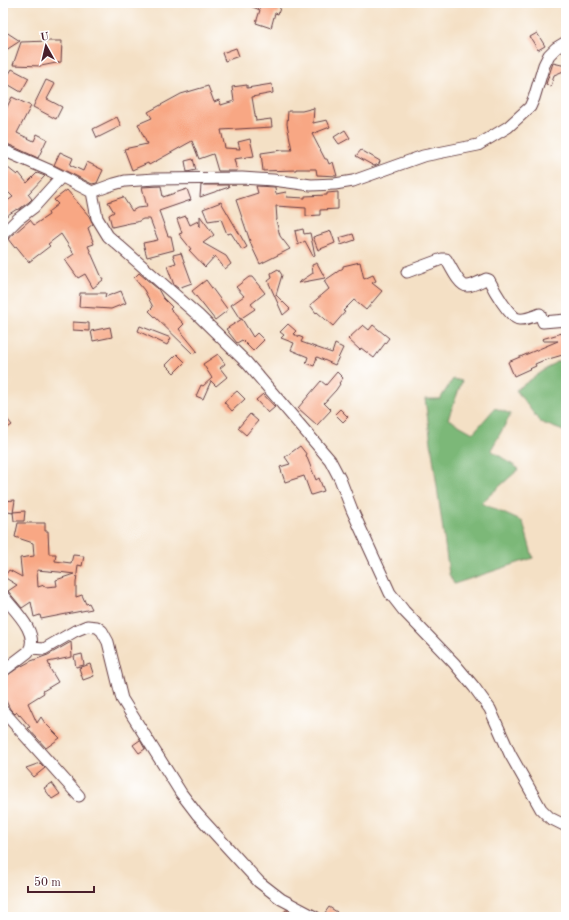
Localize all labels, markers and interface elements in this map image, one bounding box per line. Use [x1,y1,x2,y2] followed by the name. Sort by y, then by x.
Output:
[26,26,66,66] north arrow
[40,31,50,44] text: U
[28,868,94,894] scale bar
[34,876,61,889] text: 50 m

